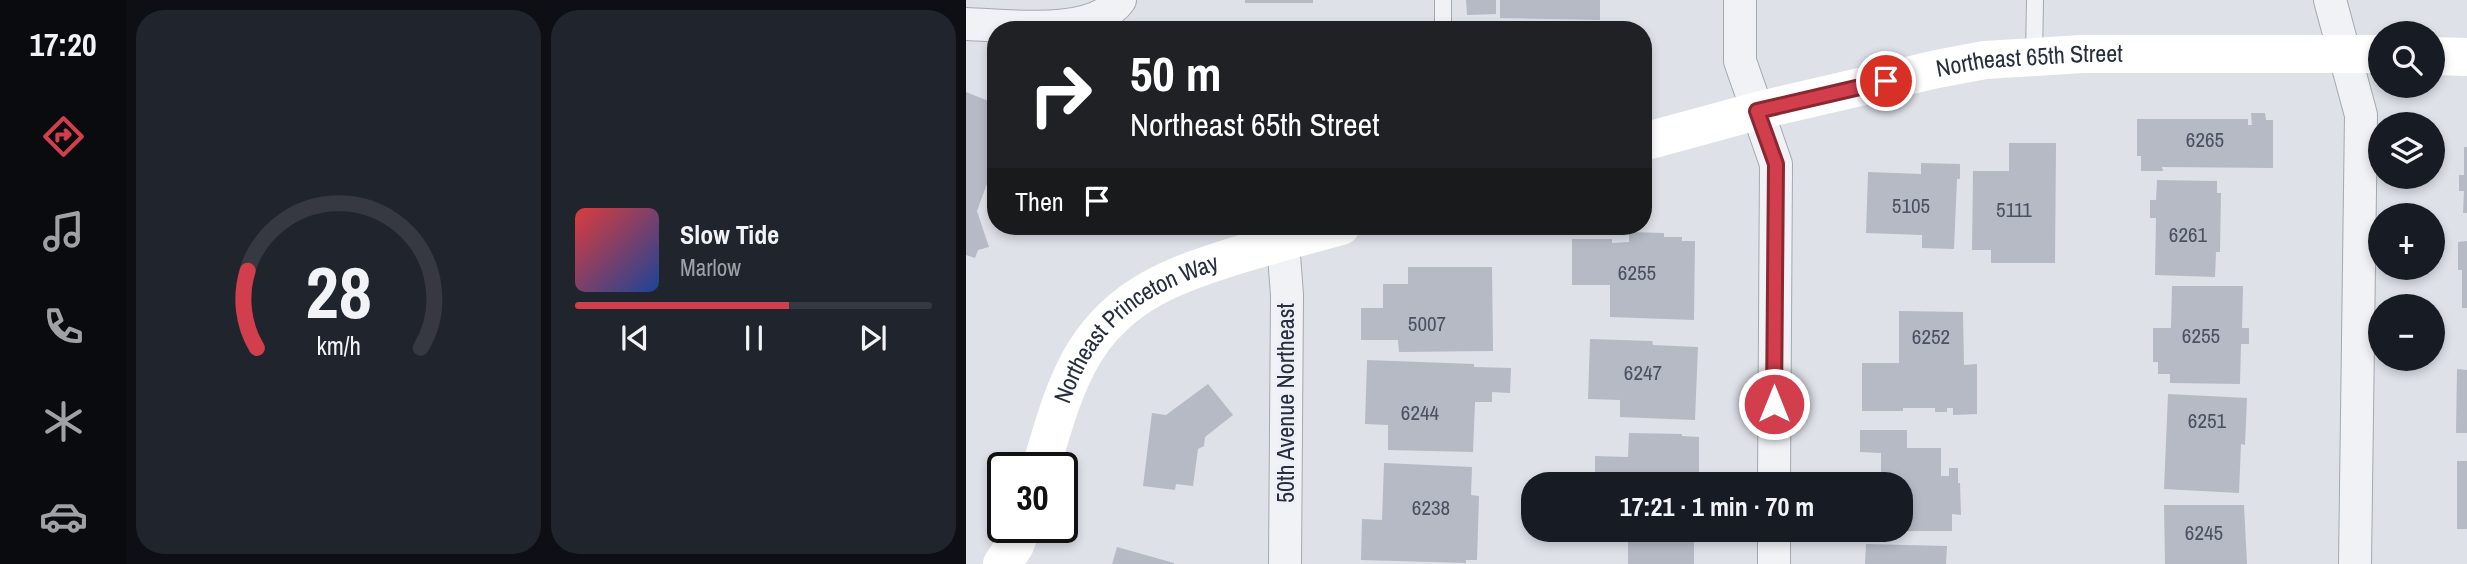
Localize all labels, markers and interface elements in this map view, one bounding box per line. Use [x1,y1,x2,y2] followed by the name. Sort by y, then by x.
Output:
[2368,21,2445,371] map controls
[2368,21,2445,98] button: search
[29,23,97,66] text: 17:20
[1933,37,2123,84] street label: Northeast 65th Street
[1130,40,1222,106] text: 50 m
[1015,49,1106,140] icon: right
[1856,51,1916,111] pin
[1867,62,1905,100] icon: arrive
[1130,103,1379,146] text: Northeast 65th Street
[39,112,88,161] icon: directions
[2368,112,2445,189] button: layers
[2186,125,2224,154] house number: 6265
[1078,182,1116,220] icon: arrive
[1015,184,1064,219] text: Then
[1892,191,1930,220] house number: 5105
[1996,195,2032,224] house number: 5111
[2368,203,2445,280] button: +
[39,207,88,256] icon: music
[680,217,779,252] text: Slow Tide
[2169,220,2208,249] house number: 6261
[305,243,372,341] text: 28
[1046,245,1222,407] street label: Northeast Princeton Way
[680,252,741,283] text: Marlow
[1618,258,1656,287] house number: 6255
[2368,294,2445,371] button: −
[39,302,88,351] icon: phone
[1269,303,1301,503] street label: 50th Avenue Northeast
[1408,309,1446,338] house number: 5007
[616,319,654,357] icon: previous
[735,319,773,357] icon: pause
[854,319,892,357] icon: next
[2182,321,2220,350] house number: 6255
[1912,322,1950,351] house number: 6252
[316,329,361,363] text: km/h
[1624,358,1662,387] house number: 6247
[1737,367,1811,441] position arrow
[39,397,88,446] icon: climate
[1401,398,1440,427] house number: 6244
[2188,406,2227,435] house number: 6251
[987,452,1078,543] speed limit sign: 30
[1620,489,1814,524] text: 17:21 · 1 min · 70 m
[39,492,88,541] icon: car
[1412,493,1450,522] house number: 6238
[2185,518,2223,547] house number: 6245

